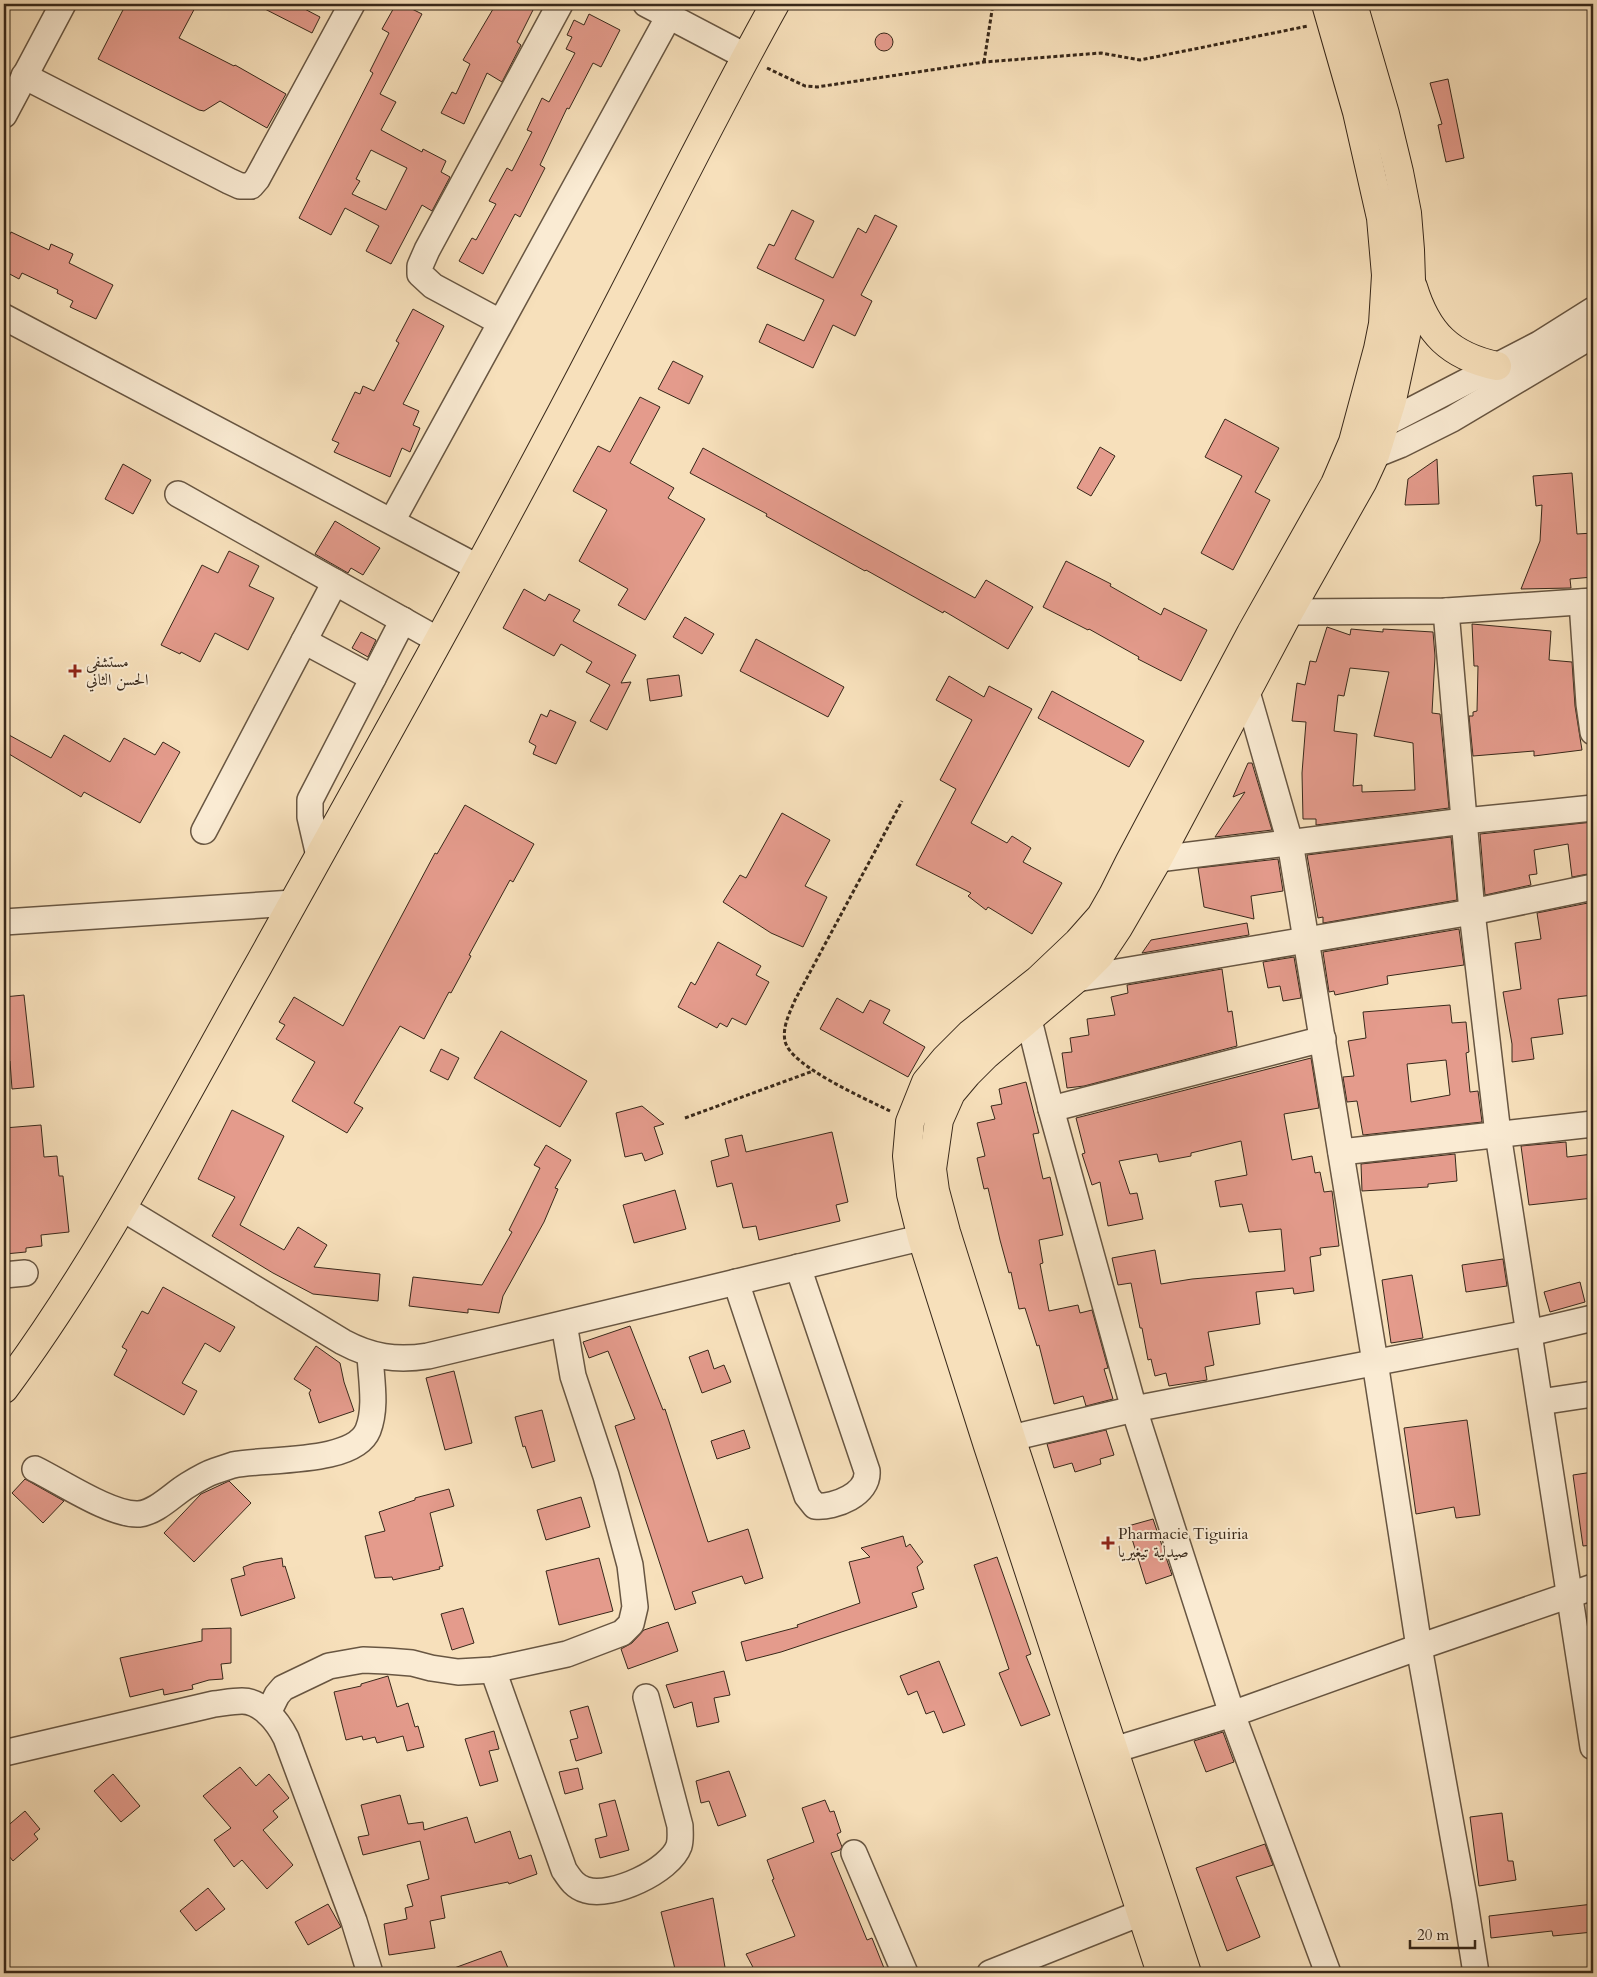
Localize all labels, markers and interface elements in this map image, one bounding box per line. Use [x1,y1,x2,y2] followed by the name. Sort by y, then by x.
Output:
[86,651,148,692] place label: مستشفى الحسن الثاني
[68,664,82,678] marker: مستشفى الحسن الثاني
[1118,1523,1249,1563] place label: Pharmacie Tiguiria صيدلية تيغيريا
[1102,1537,1114,1549] marker: Pharmacie Tiguiria صيدلية تيغيريا
[1410,1917,1474,1949] scale bar
[1417,1925,1449,1945] text: 20 m

